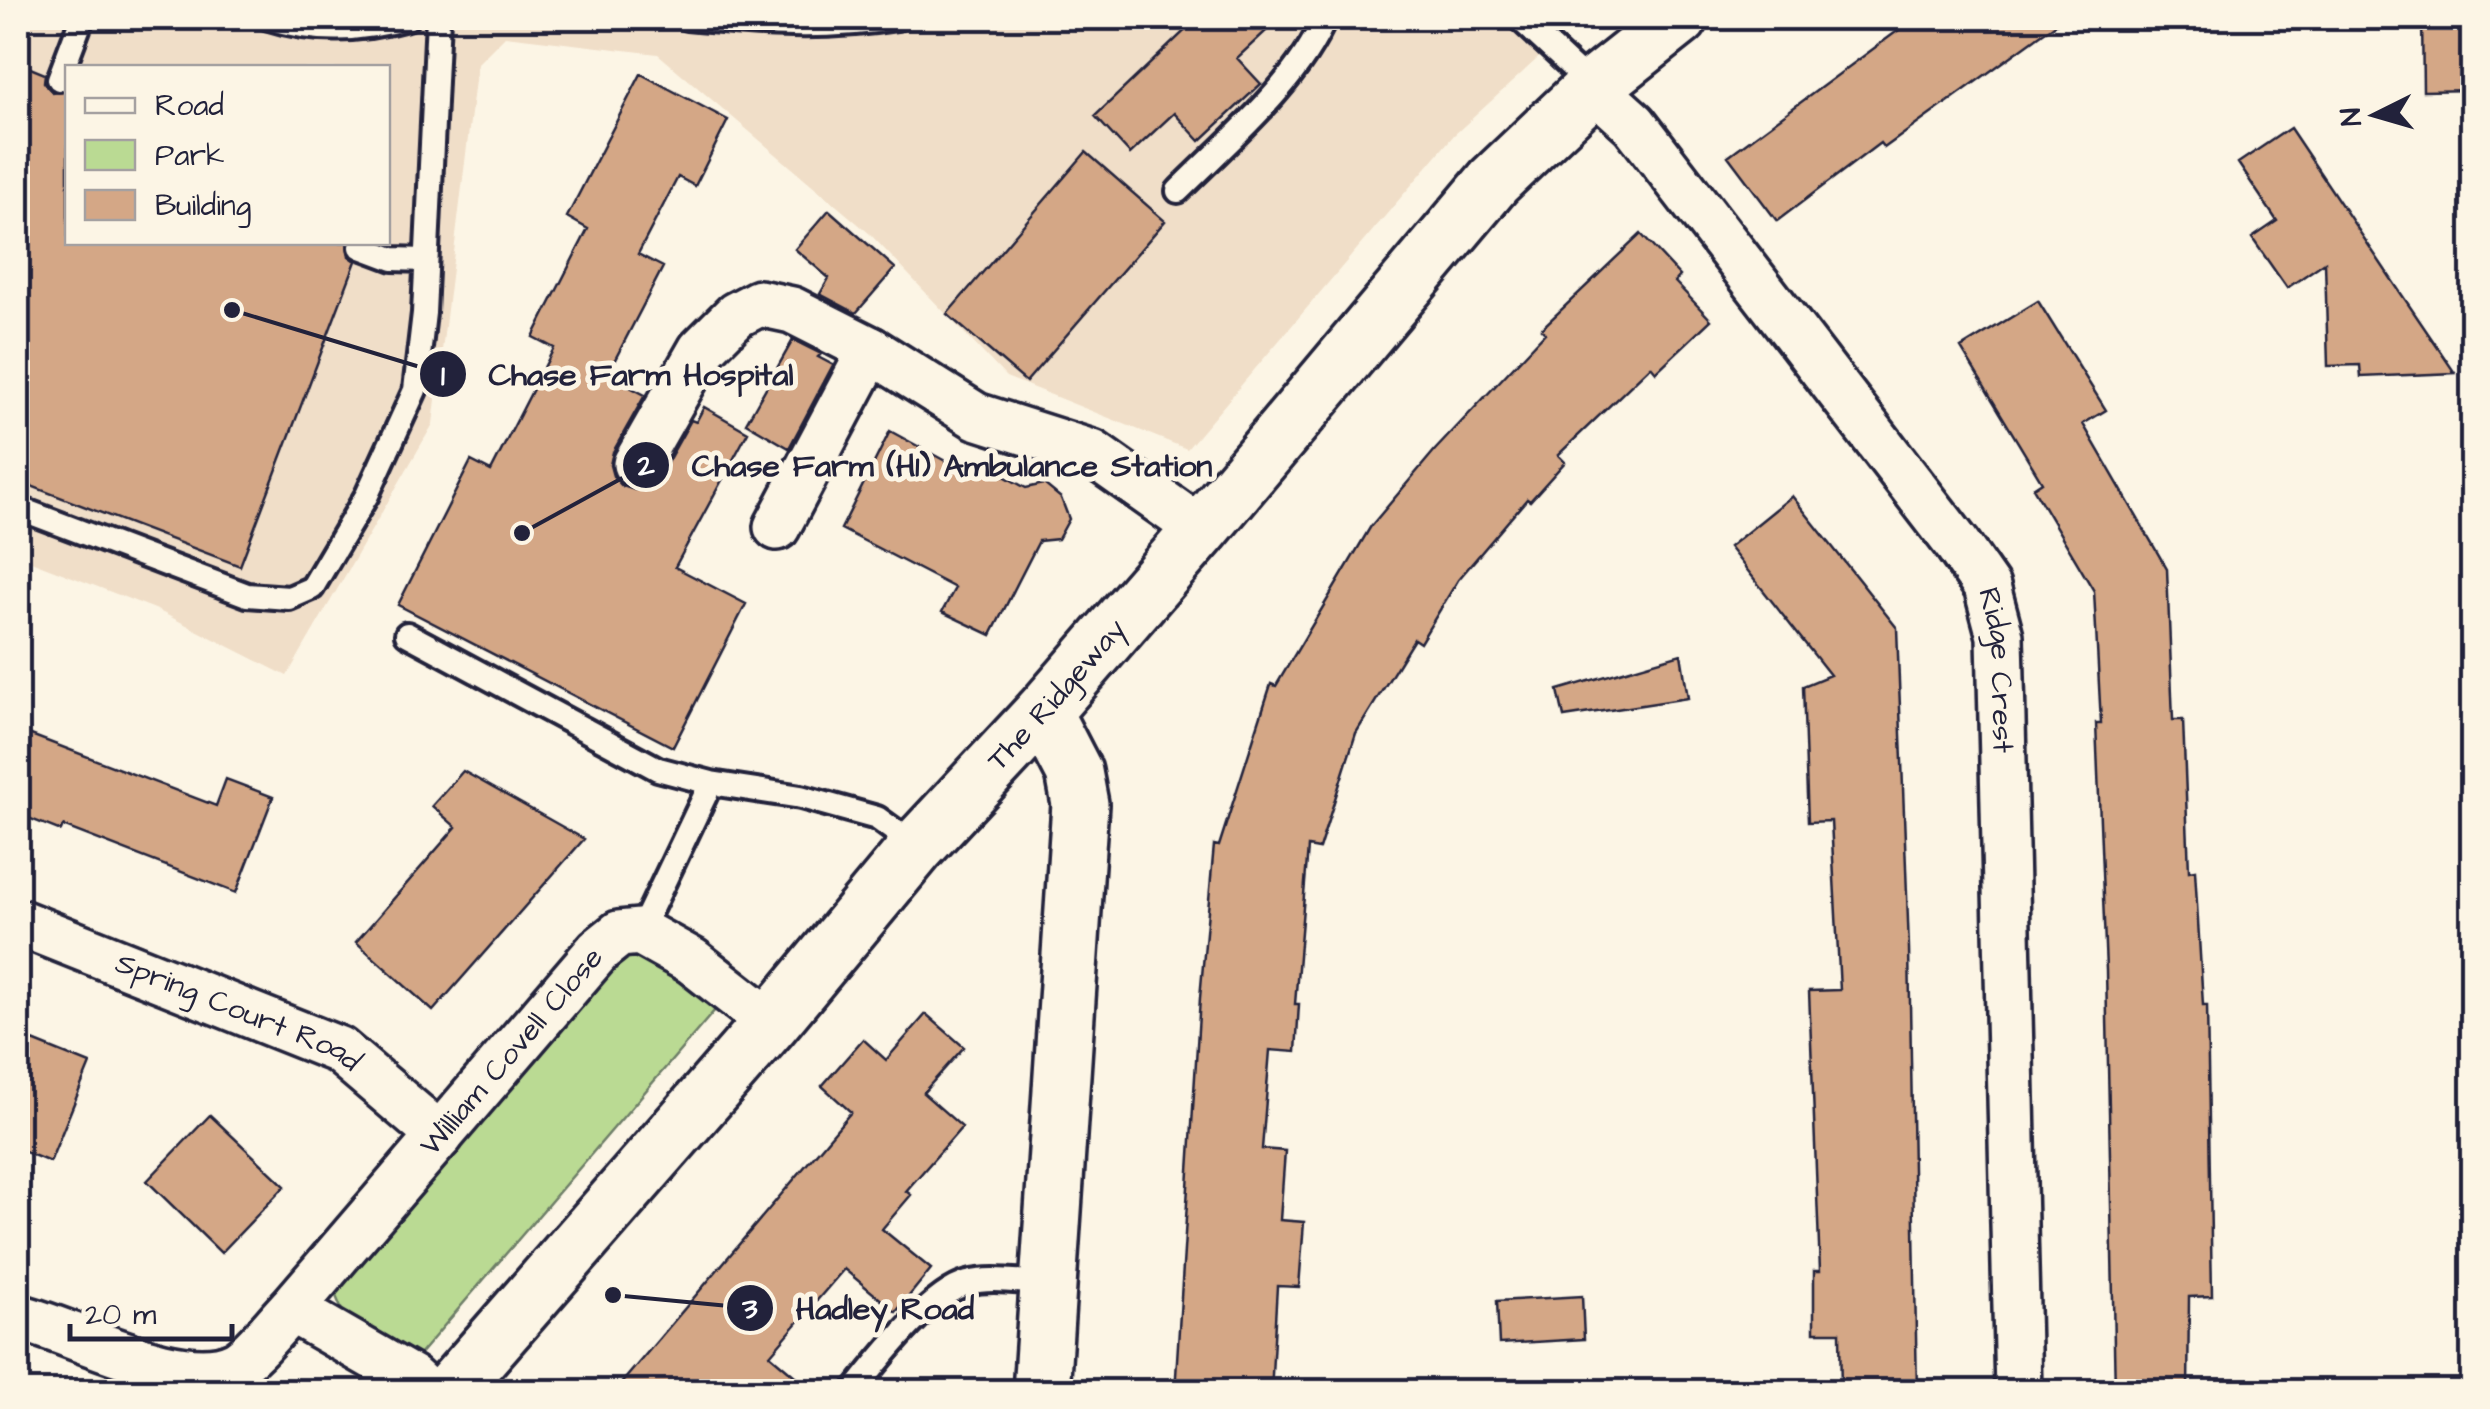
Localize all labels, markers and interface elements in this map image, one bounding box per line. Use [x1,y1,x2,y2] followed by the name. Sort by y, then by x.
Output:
[65,65,390,245] legend
[2325,65,2425,165] north arrow
[155,85,224,127] text: Road
[2331,106,2372,127] text: N
[155,135,224,177] text: Park
[155,185,251,228] text: Building
[418,343,814,405] callout: Chase Farm Hospital
[488,353,794,398] text: Chase Farm Hospital
[441,355,445,397] text: 1
[621,434,1232,496] callout: Chase Farm (H1) Ambulance Station
[692,444,1212,489] text: Chase Farm (H1) Ambulance Station
[636,445,655,487] text: 2
[1967,583,2024,753] street label: Ridge Crest
[977,610,1137,780] street label: The Ridgeway
[410,938,613,1165] street label: William Covell Close
[109,942,371,1081] street label: Spring Court Road
[725,1277,994,1339] callout: Hadley Road
[70,1279,232,1341] scale bar
[796,1287,975,1333] text: Hadley Road
[741,1288,758,1330] text: 3
[85,1294,157,1336] text: 20 m

